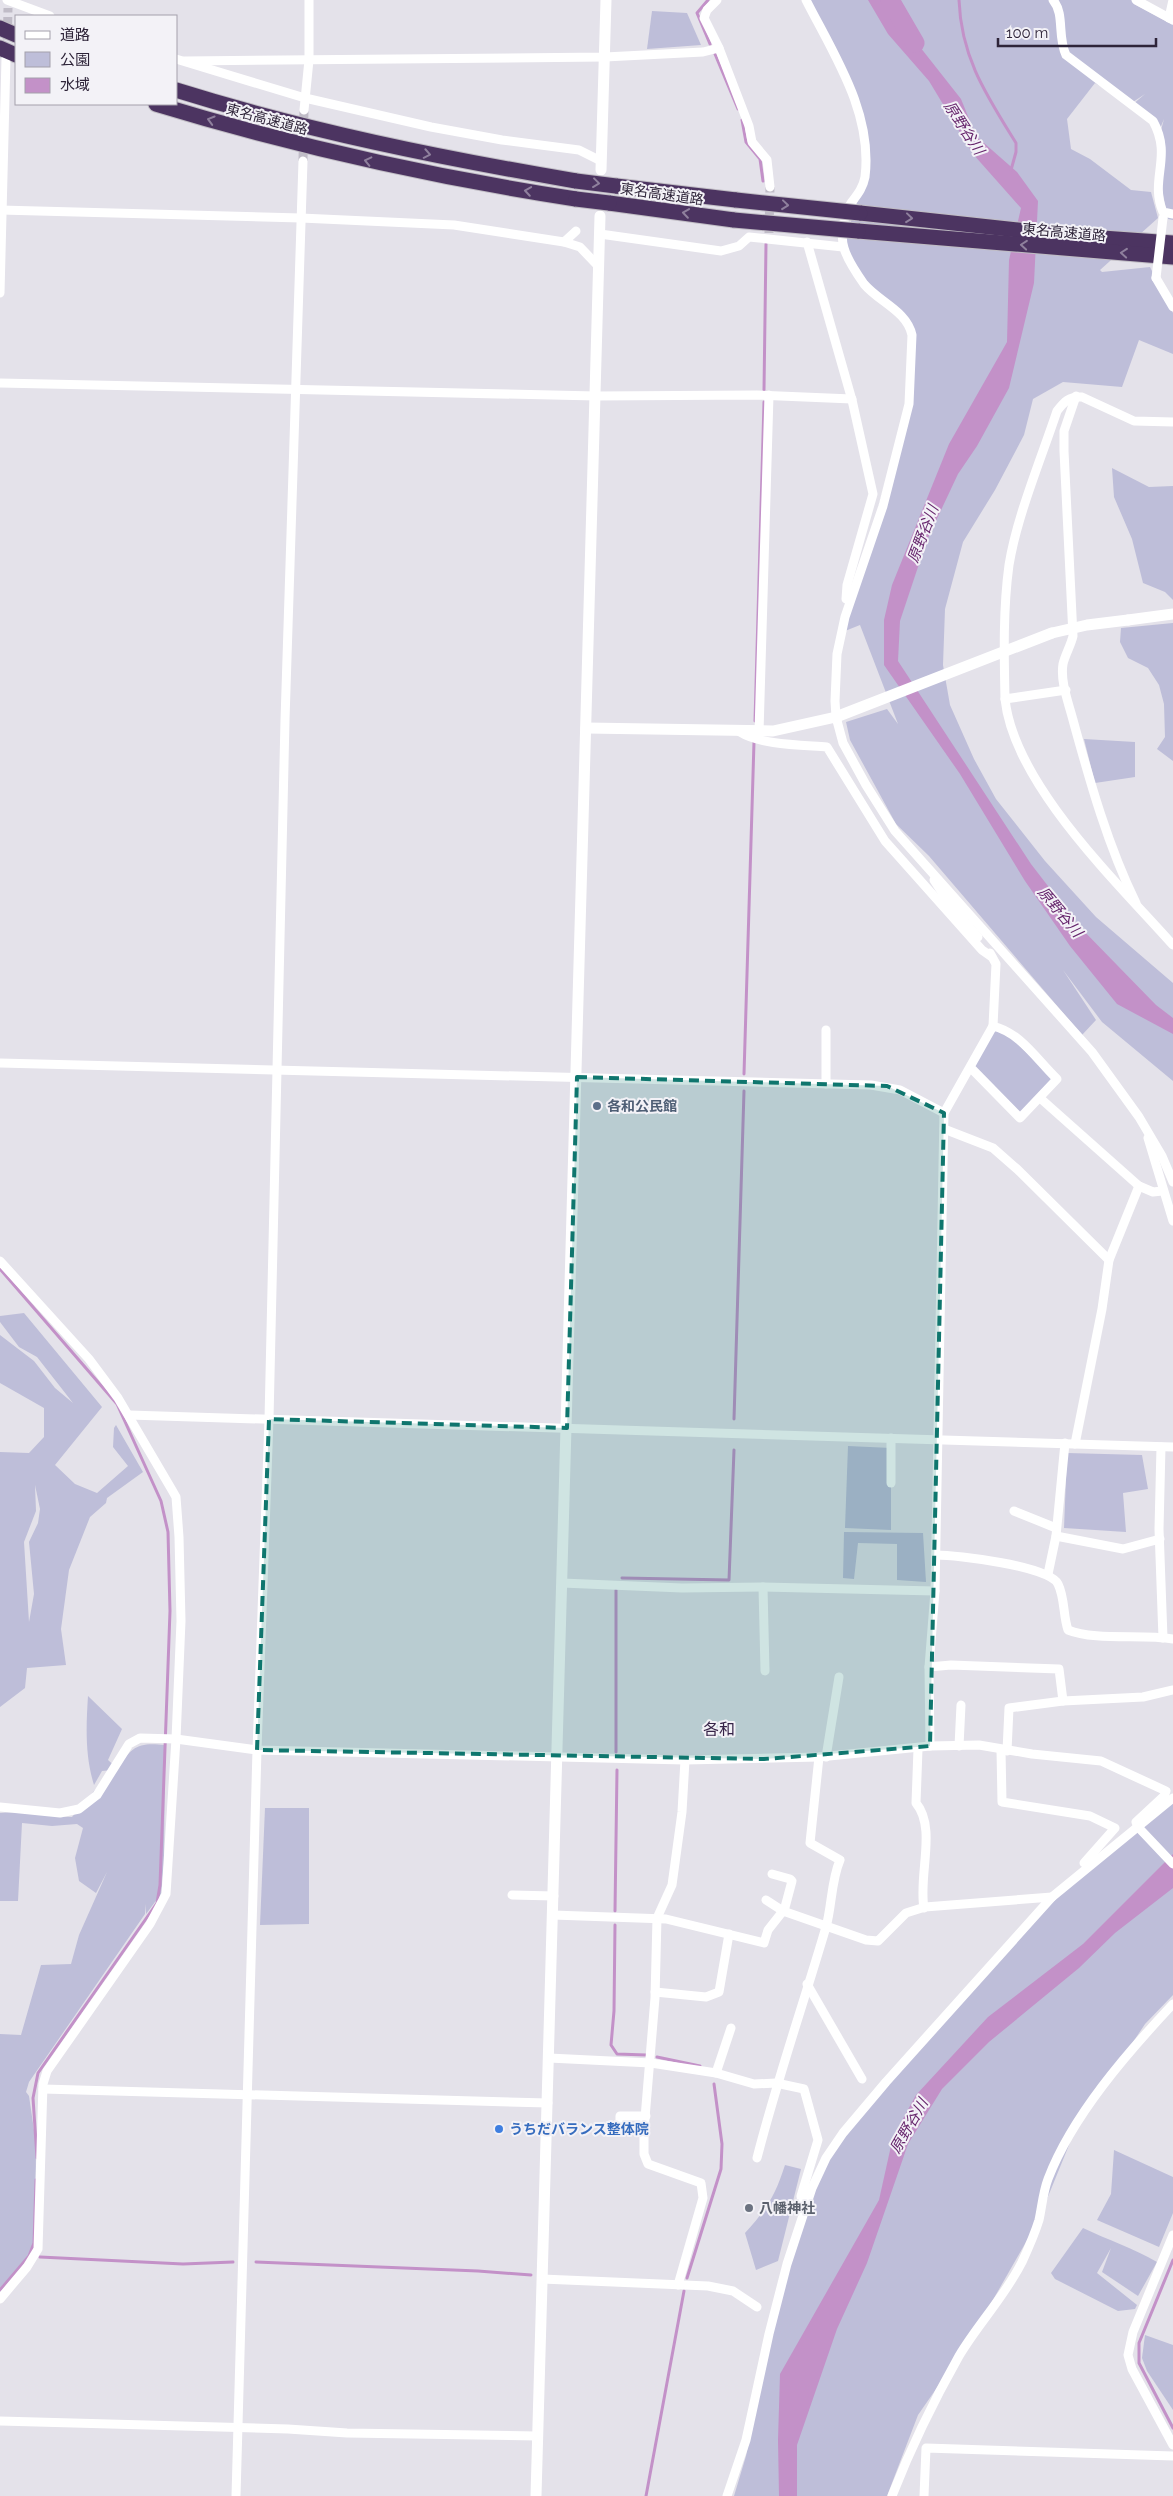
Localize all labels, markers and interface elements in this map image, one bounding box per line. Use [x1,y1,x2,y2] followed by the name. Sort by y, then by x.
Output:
[15,15,178,105] legend
[998,15,1156,47] scale bar
[1006,24,1048,42] text: 100 m
[60,26,90,44] text: 道路
[60,51,90,69] text: 公園
[60,76,90,94] text: 水域
[940,98,989,160] water label: 原野谷川
[224,100,310,138] street label: 東名高速道路
[207,116,215,126] one-way arrow
[422,149,431,159] one-way arrow
[364,156,372,167] one-way arrow
[593,177,601,188] one-way arrow
[619,180,705,208] street label: 東名高速道路
[523,187,532,197] one-way arrow
[781,199,789,210] one-way arrow
[681,209,690,219] one-way arrow
[905,212,913,223] one-way arrow
[1021,220,1107,244] street label: 東名高速道路
[1020,240,1028,251] one-way arrow
[1120,248,1128,259] one-way arrow
[904,501,943,565] water label: 原野谷川
[1034,883,1087,942] water label: 原野谷川
[607,1098,677,1114] place label: 各和公民館
[591,1100,603,1112] marker: 各和公民館
[703,1720,735,1739] district label: 各和
[886,2094,933,2156] water label: 原野谷川
[509,2121,649,2137] place label: うちだバランス整体院
[493,2123,505,2135] marker: うちだバランス整体院
[759,2200,815,2216] place label: 八幡神社
[743,2202,755,2214] marker: 八幡神社

